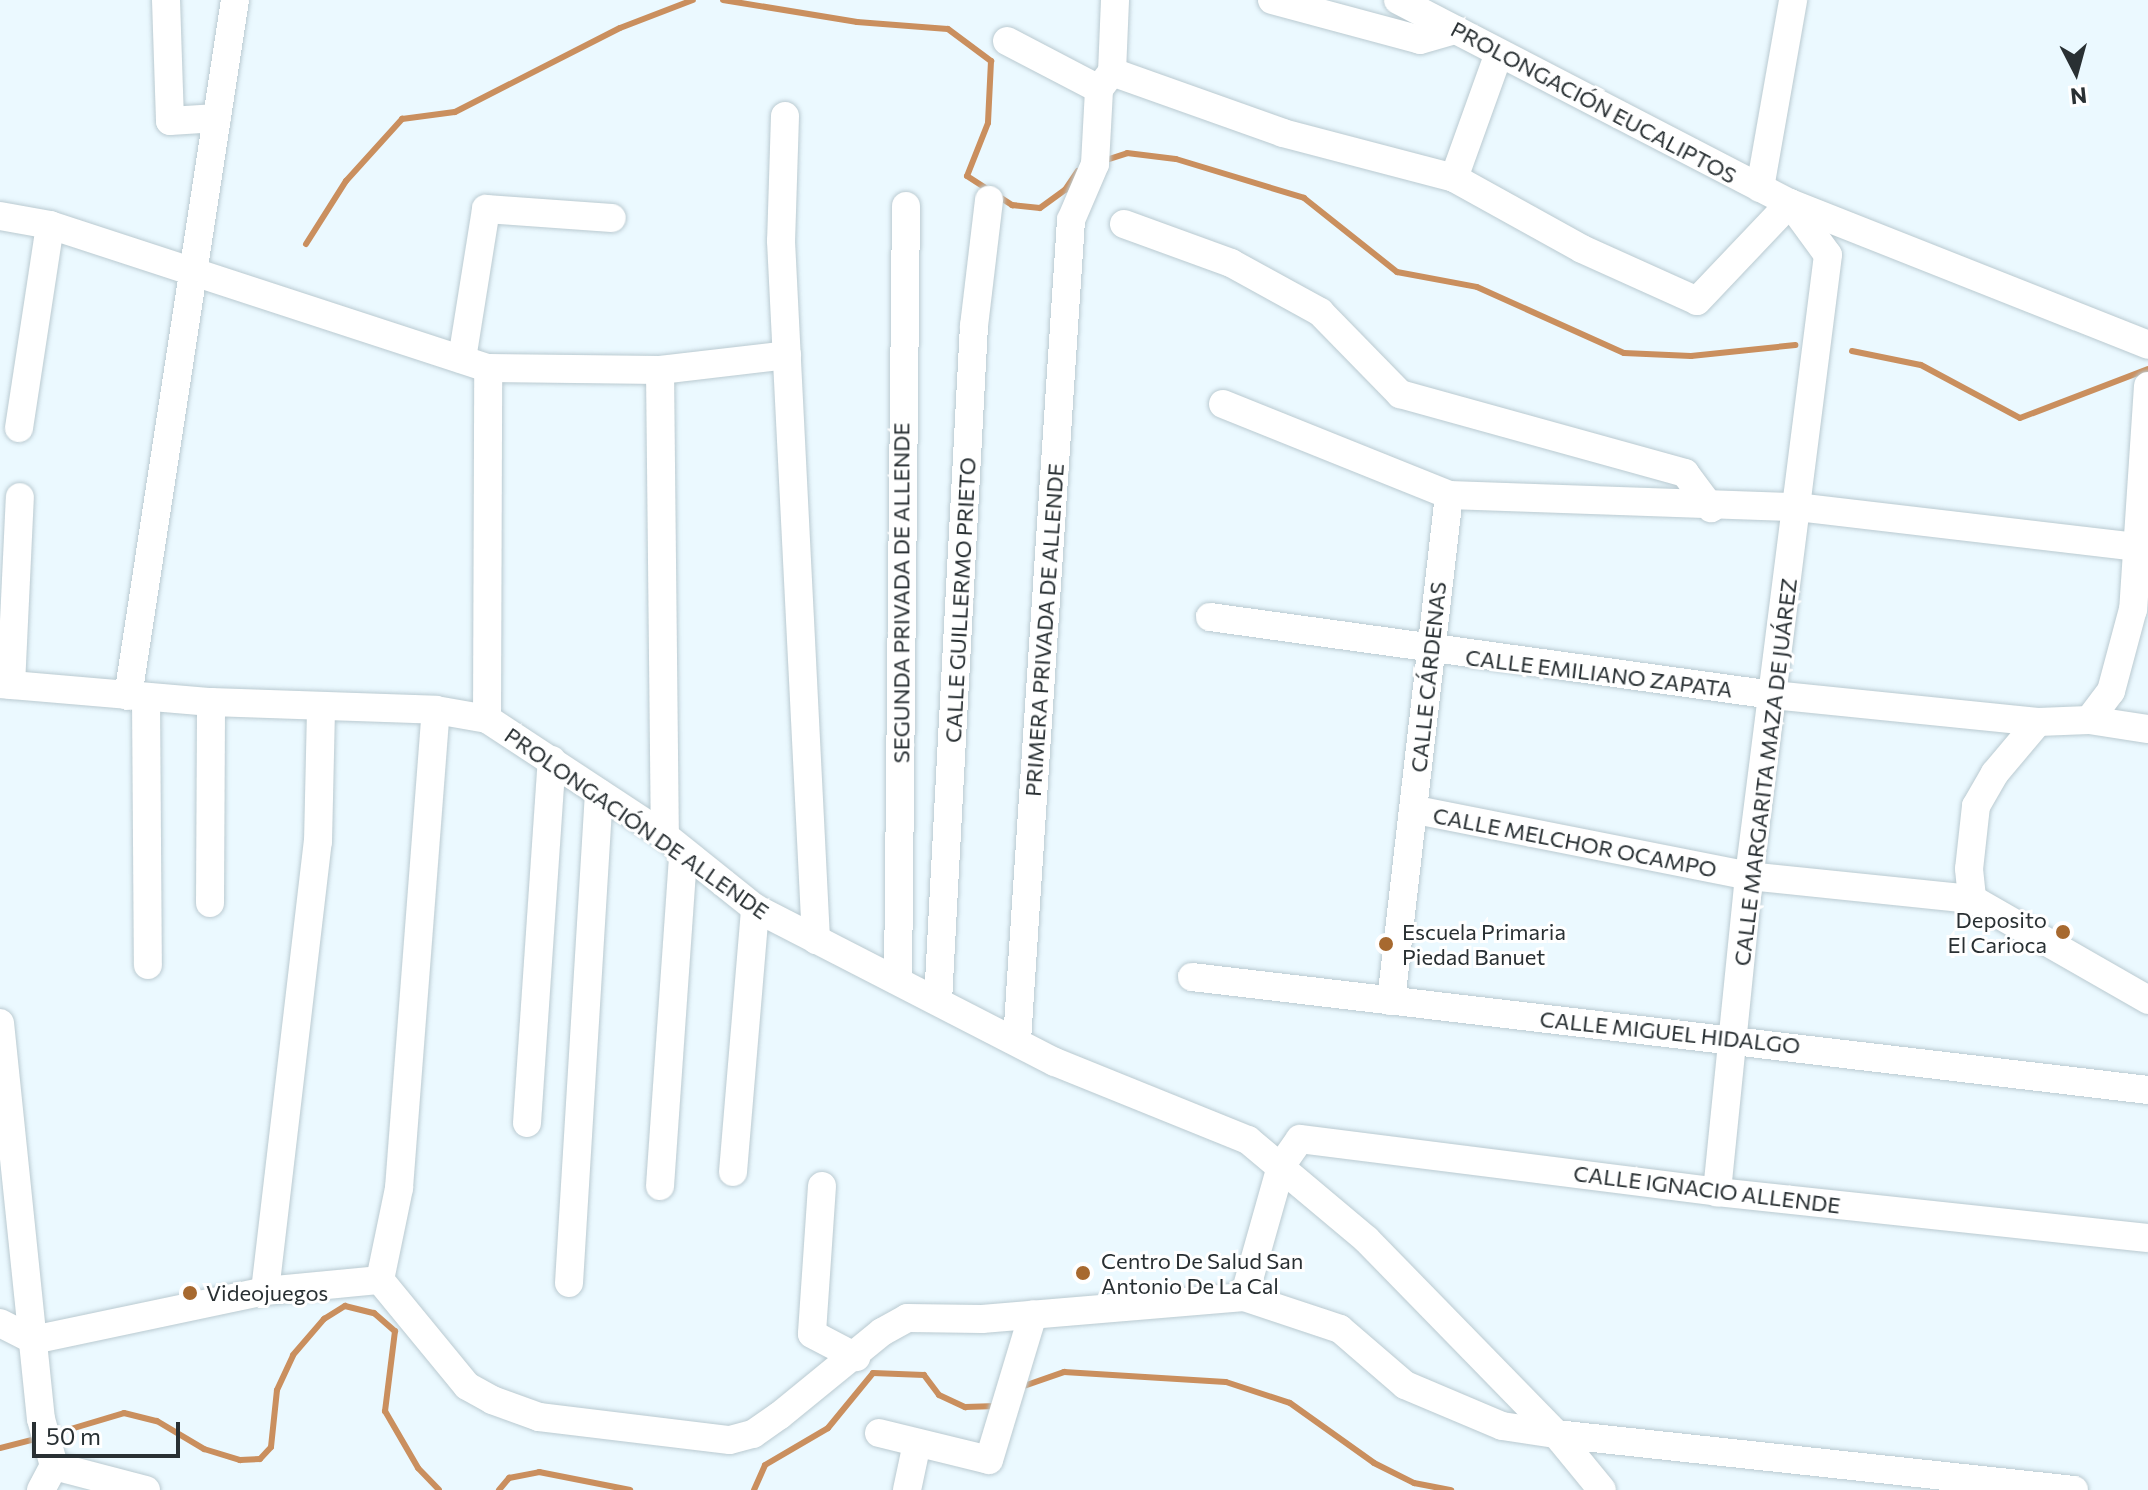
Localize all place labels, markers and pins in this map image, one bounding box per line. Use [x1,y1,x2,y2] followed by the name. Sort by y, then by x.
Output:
[1948,906,2047,958] place label: Deposito El Carioca
[1402,918,1566,970] place label: Escuela Primaria Piedad Banuet
[2054,923,2072,941] marker: Deposito El Carioca
[1377,935,1395,953] marker: Escuela Primaria Piedad Banuet
[1101,1247,1303,1298] place label: Centro De Salud San Antonio De La Cal
[1072,1262,1094,1284] marker: Centro De Salud San Antonio De La Cal
[206,1280,328,1306] place label: Videojuegos
[181,1284,199,1302] marker: Videojuegos

